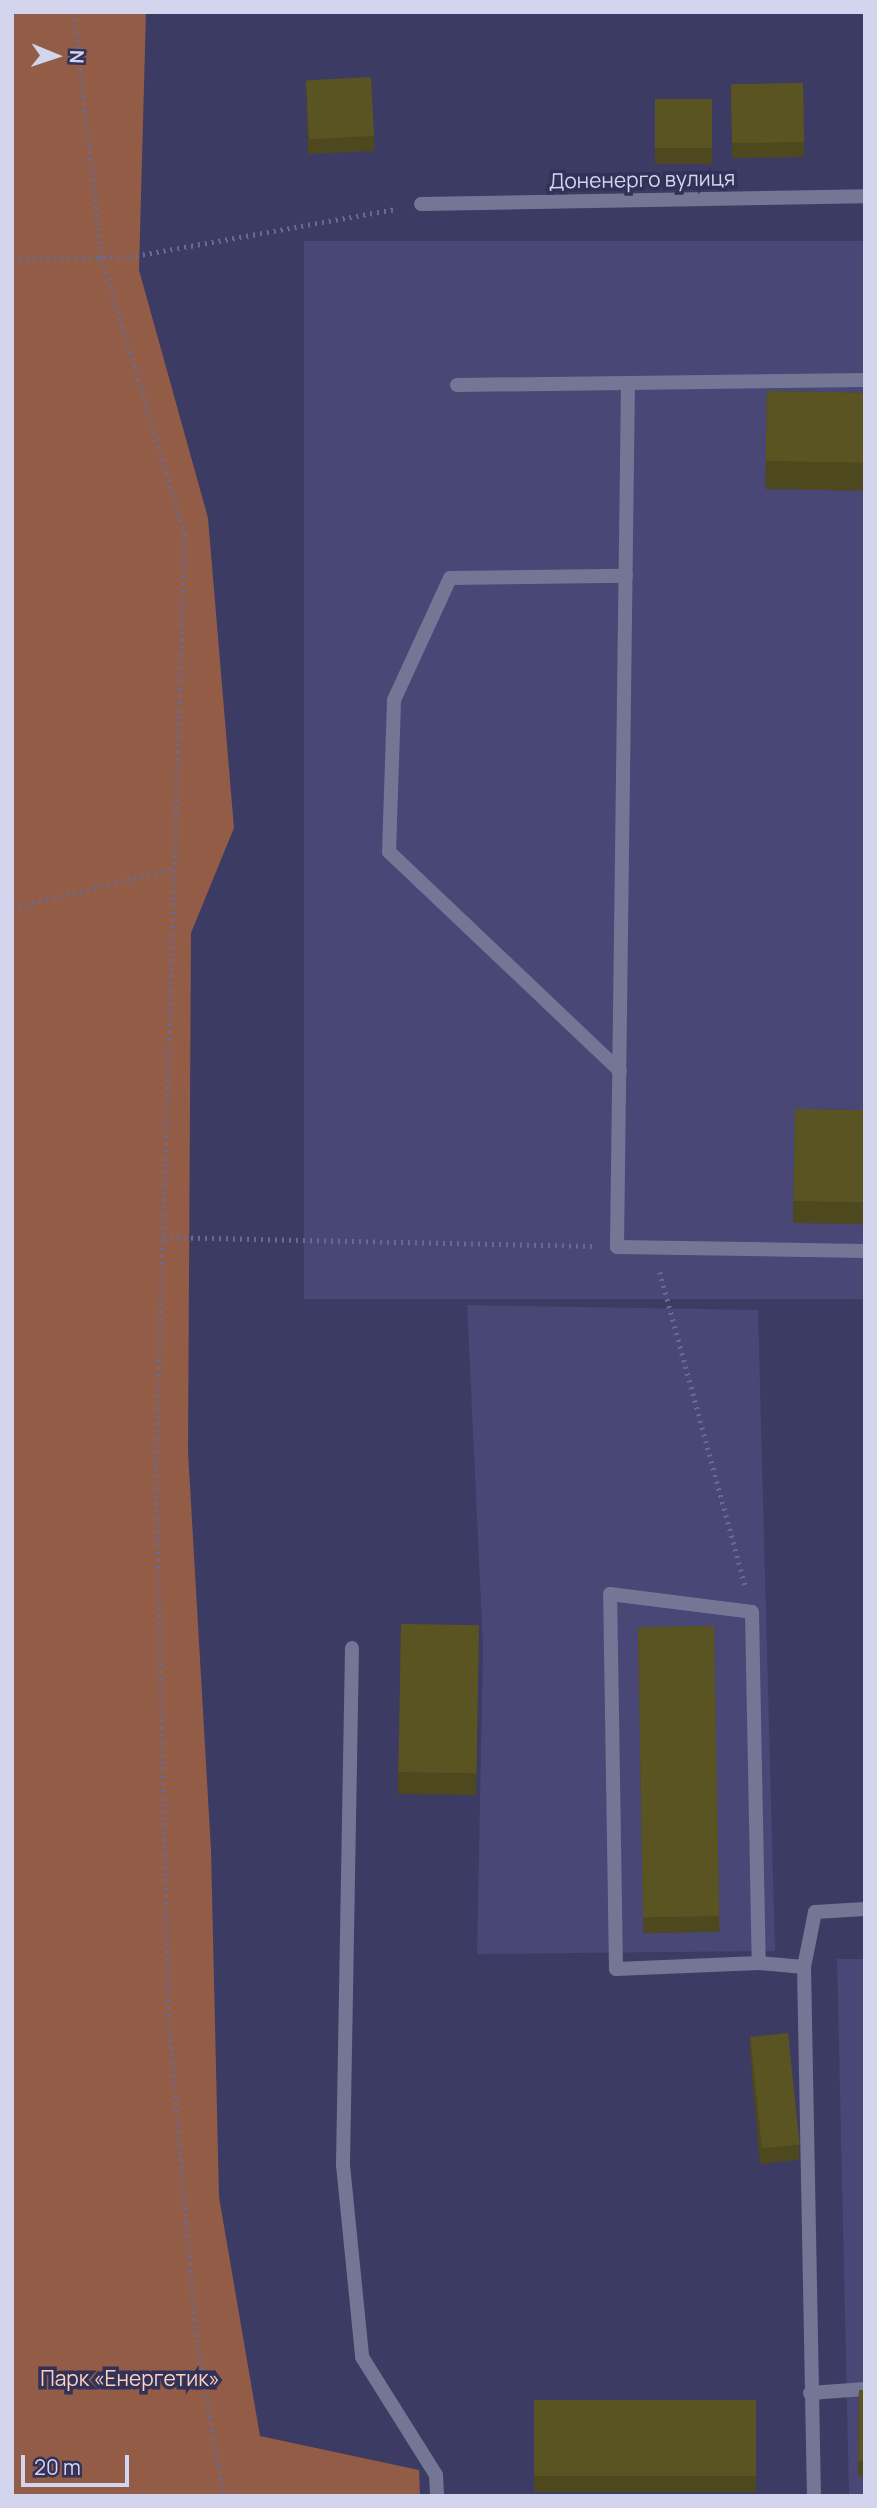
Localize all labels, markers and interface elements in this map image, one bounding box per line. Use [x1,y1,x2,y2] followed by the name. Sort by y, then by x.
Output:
[21,21,91,91] north arrow
[64,49,90,64] text: N
[549,165,735,193] street label: Доненерго вулиця
[40,2365,220,2391] park label: Парк «Енергетик»
[24,2442,133,2486] scale bar
[34,2453,81,2481] text: 20 m

